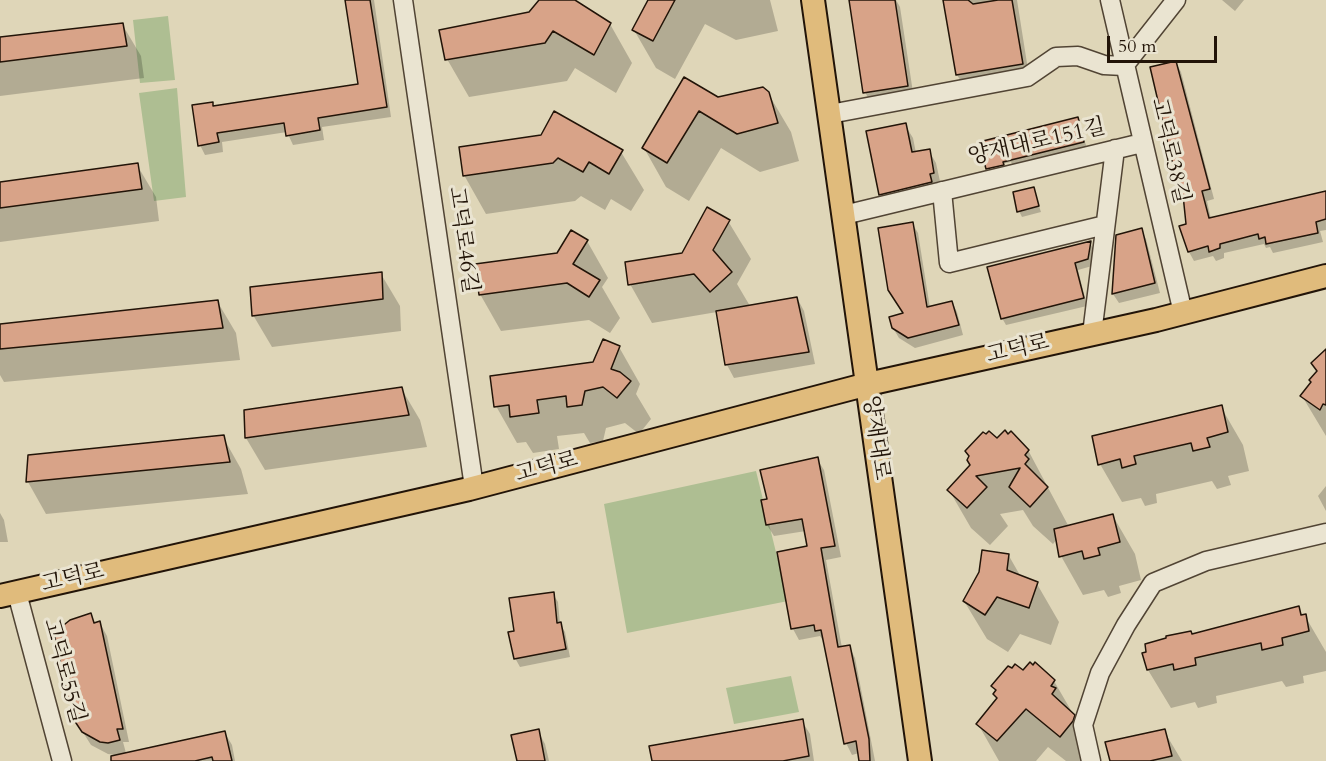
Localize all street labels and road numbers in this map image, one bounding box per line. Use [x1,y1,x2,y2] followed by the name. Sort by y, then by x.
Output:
[1144,96,1194,206] street label: 고덕로38길
[966,114,1108,172] street label: 양재대로151길
[441,185,483,295] street label: 고덕로46길
[984,330,1052,370] street label: 고덕로
[856,394,894,482] street label: 양재대로
[513,447,581,489] street label: 고덕로
[39,559,107,599] street label: 고덕로
[36,616,90,726] street label: 고덕로55길

